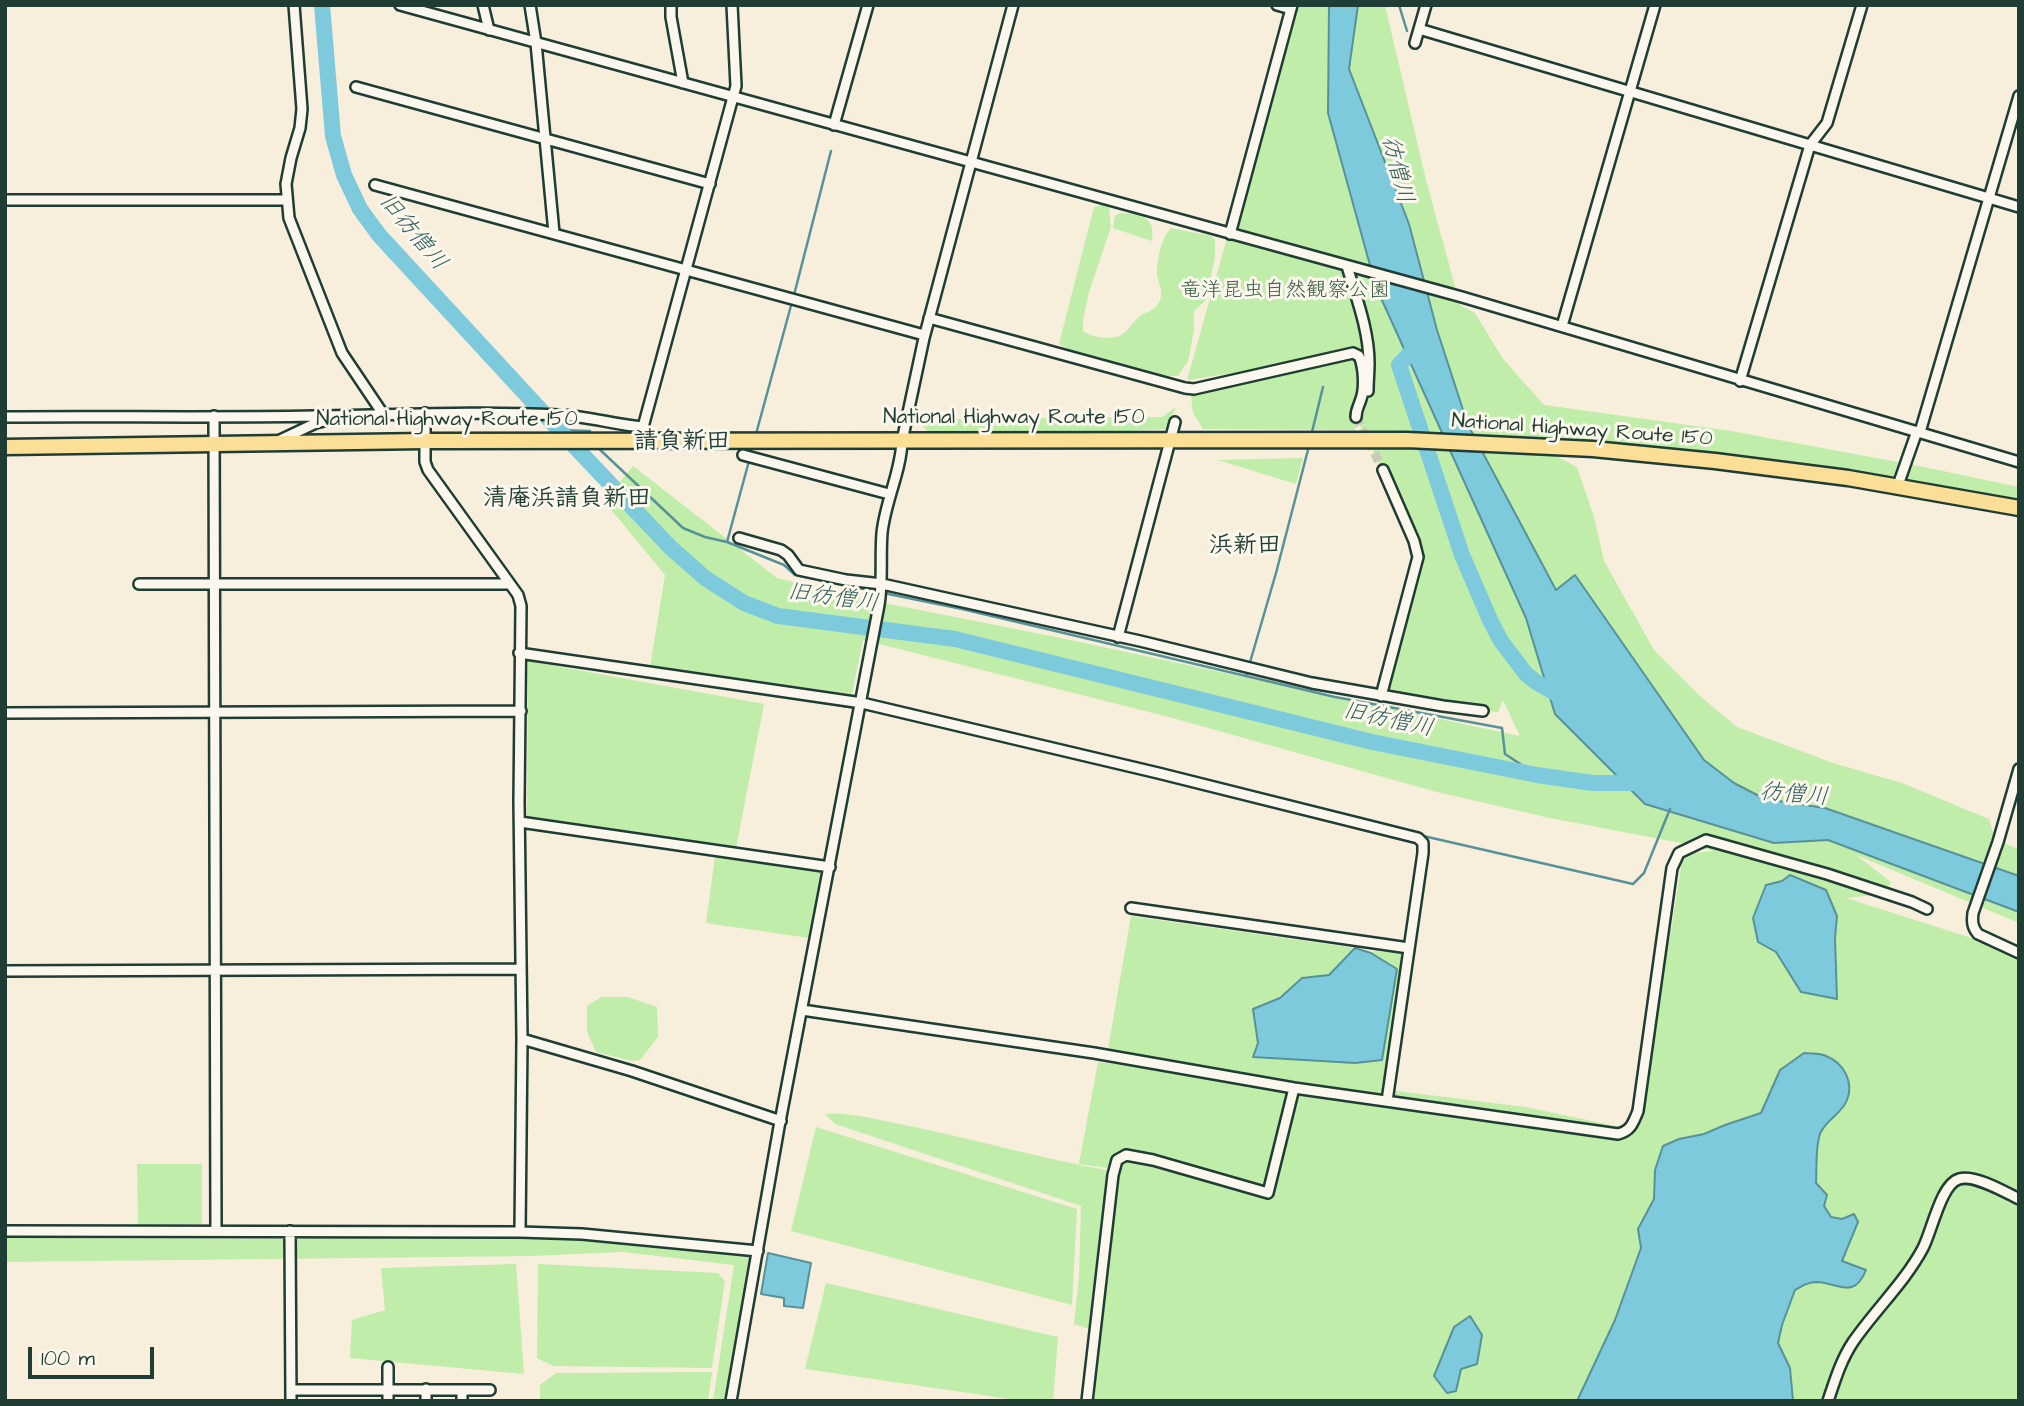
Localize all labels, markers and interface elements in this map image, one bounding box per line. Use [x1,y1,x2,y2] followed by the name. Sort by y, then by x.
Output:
[1374,133,1418,207] water label: 彷僧川
[372,189,452,277] water label: 旧彷僧川
[1180,279,1390,305] park label: 竜洋昆虫自然観察公園
[883,406,1145,432] street label: National Highway Route 150
[316,408,578,434] street label: National Highway Route 150
[1451,409,1713,453] street label: National Highway Route 150
[634,429,730,457] district label: 請負新田
[483,486,651,514] district label: 清庵浜請負新田
[1209,533,1281,561] district label: 浜新田
[786,579,880,619] water label: 旧彷僧川
[1340,698,1436,744] water label: 旧彷僧川
[1758,779,1830,813] water label: 彷僧川
[32,1332,158,1376] scale bar
[41,1344,95,1373] text: 100 m

